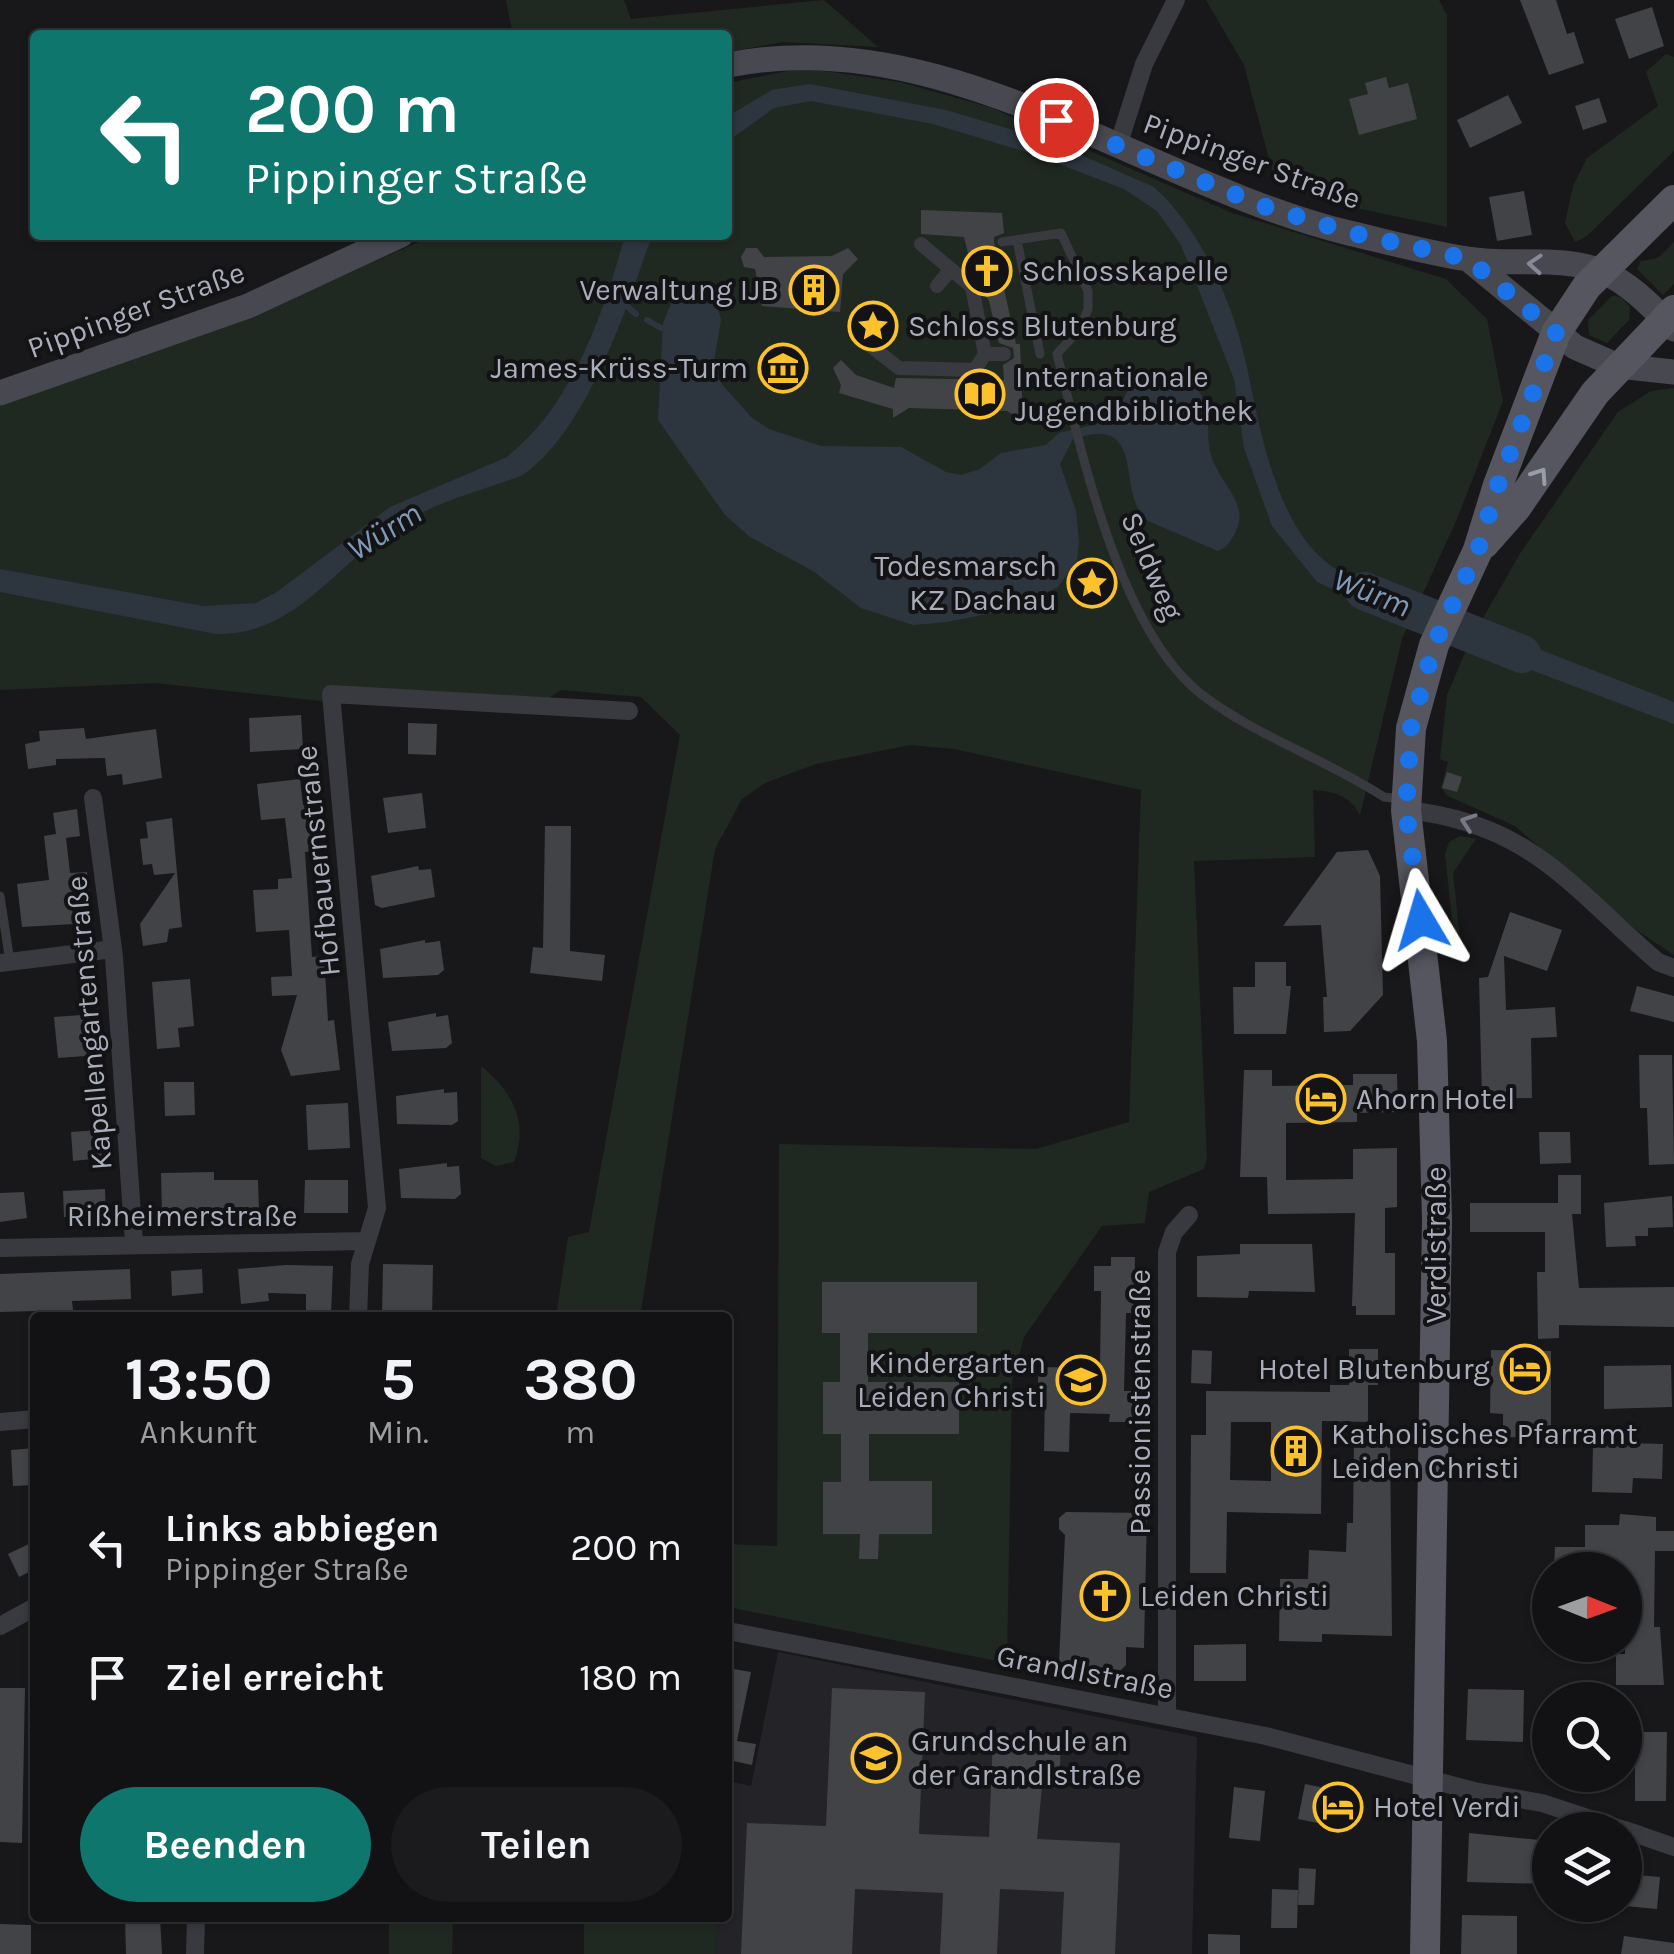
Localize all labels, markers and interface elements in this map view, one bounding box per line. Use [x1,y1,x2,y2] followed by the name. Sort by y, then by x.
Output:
[245,68,460,150] text: 200 m
[80,70,210,200] icon: left
[1014,78,1099,163] pin
[1029,93,1084,148] icon: arrive
[1138,105,1366,217] street label: Pippinger Straße
[245,152,588,204] text: Pippinger Straße
[961,245,1013,297] church icon: Schlosskapelle
[1022,253,1229,289] place label: Schlosskapelle
[22,254,250,366] street label: Pippinger Straße
[1526,254,1542,275] one-way arrow
[788,264,840,316] building icon: Verwaltung IJB
[579,272,779,308] place label: Verwaltung IJB
[847,300,899,352] place icon: Schloss Blutenburg
[908,308,1176,344] place label: Schloss Blutenburg
[757,342,809,394] museum icon: James-Krüss-Turm
[490,350,748,386] place label: James-Krüss-Turm
[1015,359,1253,429] place label: Internationale Jugendbibliothek
[954,368,1006,420] library icon: Internationale Jugendbibliothek
[1527,467,1546,485] one-way arrow
[340,494,428,568] water label: Würm
[1113,507,1191,625] street label: Seldweg
[874,548,1057,618] place label: Todesmarsch KZ Dachau
[1066,557,1118,609] place icon: Todesmarsch KZ Dachau
[1328,560,1416,625] water label: Würm
[288,744,348,978] street label: Hofbauernstraße
[1460,813,1477,834] one-way arrow
[1369,868,1473,972] position arrow
[58,874,120,1172] street label: Kapellengartenstraße
[1295,1073,1347,1125] hotel icon: Ahorn Hotel
[1356,1081,1515,1117] place label: Ahorn Hotel
[1418,1166,1454,1324] street label: Verdistraße
[67,1198,297,1234] street label: Rißheimerstraße
[1122,1269,1158,1535] street label: Passionistenstraße
[1499,1343,1551,1395] hotel icon: Hotel Blutenburg
[125,1344,272,1414] text: 13:50
[380,1344,415,1414] text: 5
[523,1344,637,1414] text: 380
[857,1345,1046,1415] place label: Kindergarten Leiden Christi
[1258,1351,1490,1387] place label: Hotel Blutenburg
[1055,1354,1107,1406] school or university icon: Kindergarten Leiden Christi
[140,1414,257,1451] text: Ankunft
[367,1414,429,1451] text: Min.
[565,1414,595,1451] text: m
[1331,1416,1637,1486] place label: Katholisches Pfarramt Leiden Christi
[1270,1425,1322,1477] building icon: Katholisches Pfarramt Leiden Christi
[165,1506,439,1551] text: Links abbiegen
[80,1520,135,1575] icon: left
[570,1525,682,1570] text: 200 m
[165,1551,409,1588] text: Pippinger Straße
[1532,1552,1642,1662] north arrow
[1532,1552,1642,1922] map controls
[1079,1570,1131,1622] church icon: Leiden Christi
[1140,1578,1329,1614] place label: Leiden Christi
[994,1637,1176,1707] street label: Grandlstraße
[80,1650,135,1705] icon: arrive
[165,1655,384,1700] text: Ziel erreicht
[579,1655,682,1700] text: 180 m
[1532,1682,1642,1792] button: search
[911,1723,1141,1793] place label: Grundschule an der Grandlstraße
[850,1732,902,1784] school or university icon: Grundschule an der Grandlstraße
[1312,1781,1364,1833] hotel icon: Hotel Verdi
[80,1787,371,1902] button: Beenden
[391,1787,682,1902] button: Teilen
[1373,1789,1521,1825] place label: Hotel Verdi
[1532,1812,1642,1922] button: layers

